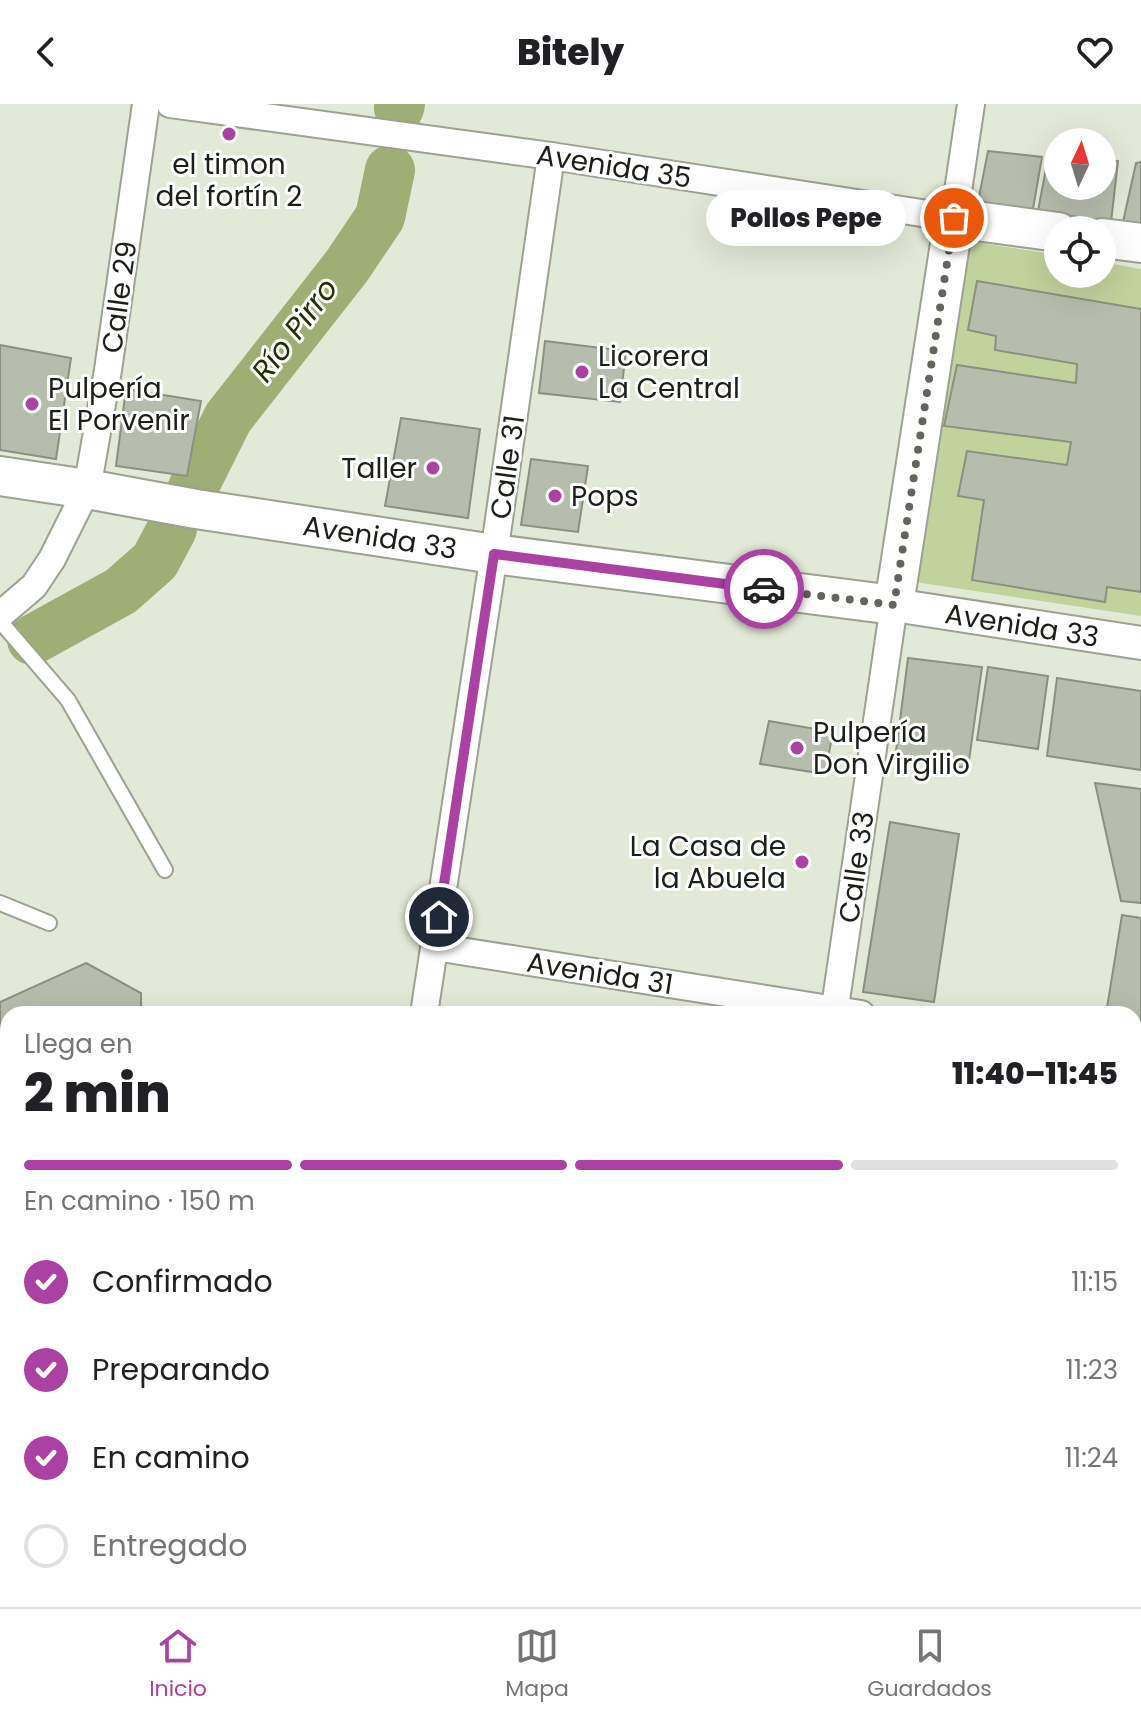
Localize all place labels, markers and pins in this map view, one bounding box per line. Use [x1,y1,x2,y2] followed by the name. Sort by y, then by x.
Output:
[220,125,238,143] marker: el timon del fortín 2
[156,145,302,216] place label: el timon del fortín 2
[920,184,988,252] pin
[706,190,906,246] callout: Pollos Pepe
[598,337,740,408] place label: Licorera La Central
[573,363,591,381] marker: Licorera La Central
[48,369,190,440] place label: Pulpería El Porvenir
[23,395,41,413] marker: Pulpería El Porvenir
[341,449,417,488] place label: Taller
[424,459,442,477] marker: Taller
[571,477,639,516] place label: Pops
[546,487,564,505] marker: Pops
[813,713,970,784] place label: Pulpería Don Virgilio
[788,739,806,757] marker: Pulpería Don Virgilio
[630,827,786,898] place label: La Casa de la Abuela
[793,853,811,871] marker: La Casa de la Abuela
[405,883,473,951] pin

